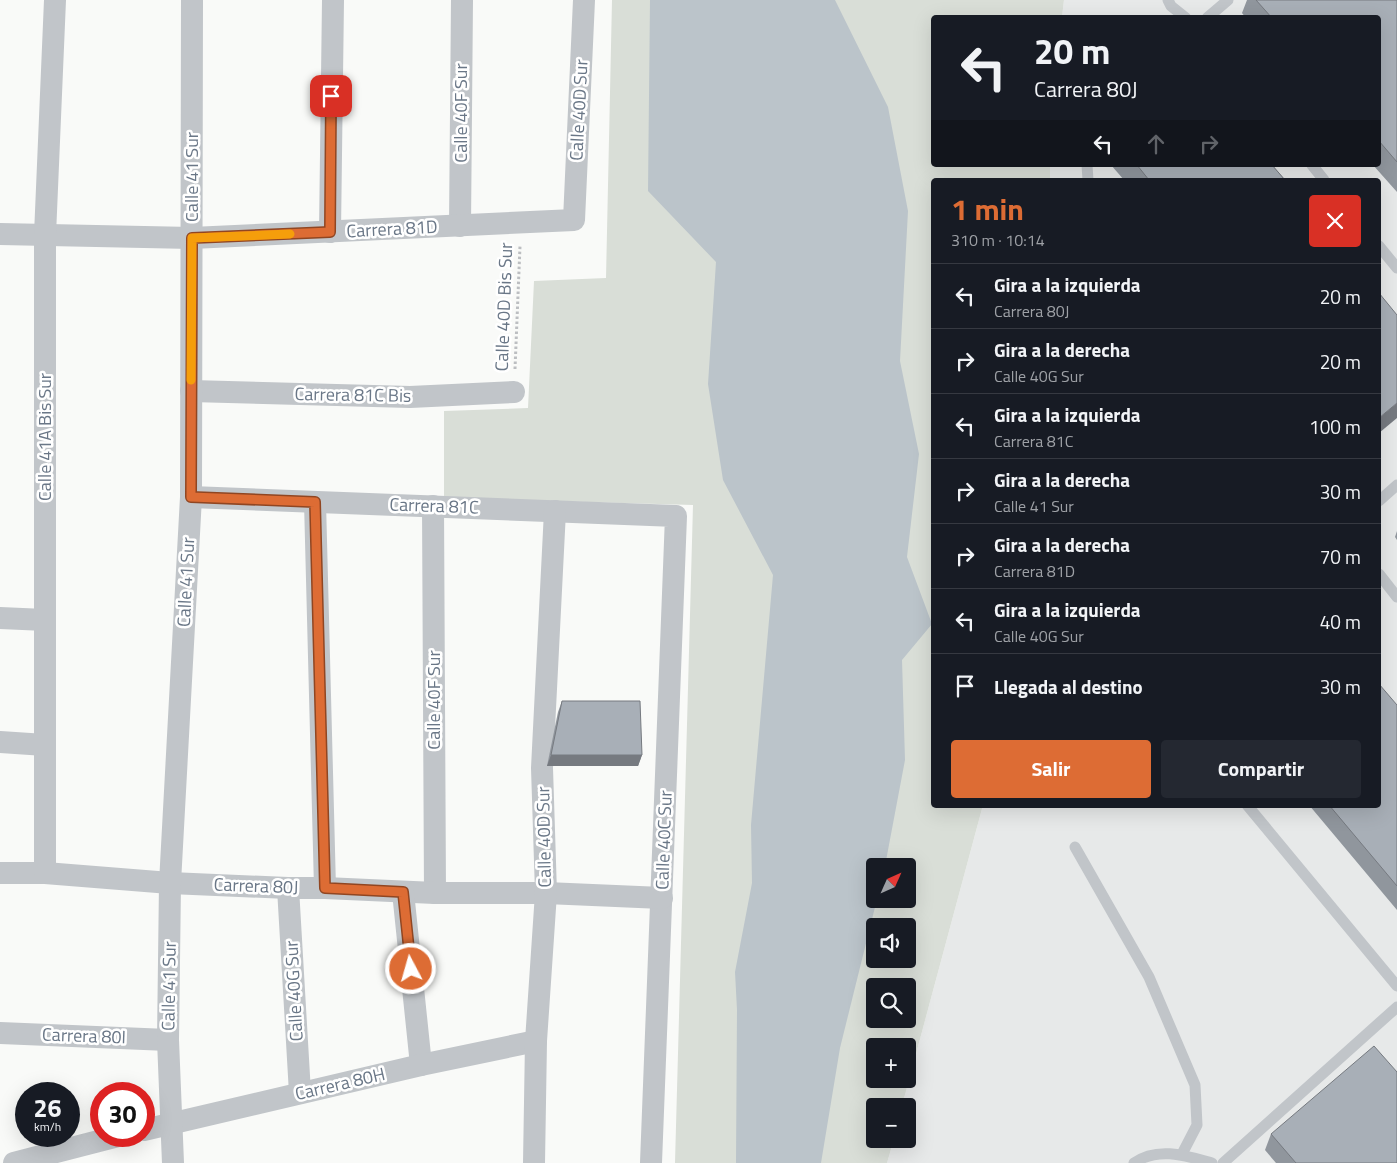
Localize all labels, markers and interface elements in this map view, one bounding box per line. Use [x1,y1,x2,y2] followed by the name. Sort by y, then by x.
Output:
[1034,24,1110,78] text: 20 m
[951,35,1016,100] icon: left
[562,59,595,161] street label: Calle 40D Sur
[447,63,474,163] street label: Calle 40F Sur
[1034,72,1138,106] text: Carrera 80J
[310,75,352,117] pin
[317,82,345,110] icon: arrive
[1089,130,1117,158] icon: left
[1142,130,1170,158] icon: ahead
[1195,130,1223,158] icon: right
[178,132,205,222] street label: Calle 41 Sur
[951,186,1024,232] text: 1 min
[1309,195,1361,247] button: close
[346,213,438,244] street label: Carrera 81D
[951,228,1045,252] text: 310 m · 10:14
[488,242,519,372] street label: Calle 40D Bis Sur
[994,270,1141,299] text: Gira a la izquierda
[951,282,979,310] icon: left
[1320,282,1361,311] text: 20 m
[994,299,1069,323] text: Carrera 80J
[994,335,1130,364] text: Gira a la derecha
[951,347,979,375] icon: right
[1320,347,1361,376] text: 20 m
[994,364,1084,388] text: Calle 40G Sur
[31,373,58,501] street label: Calle 41A Bis Sur
[294,380,412,409] street label: Carrera 81C Bis
[994,400,1141,429] text: Gira a la izquierda
[951,412,979,440] icon: left
[1309,412,1361,441] text: 100 m
[994,429,1073,453] text: Carrera 81C
[994,465,1130,494] text: Gira a la derecha
[951,477,979,505] icon: right
[1320,477,1361,506] text: 30 m
[389,490,479,521] street label: Carrera 81C
[994,494,1074,518] text: Calle 41 Sur
[994,530,1130,559] text: Gira a la derecha
[170,536,201,628] street label: Calle 41 Sur
[951,542,979,570] icon: right
[1320,542,1361,571] text: 70 m
[994,559,1075,583] text: Carrera 81D
[994,595,1141,624] text: Gira a la izquierda
[951,607,979,635] icon: left
[1320,607,1361,636] text: 40 m
[994,624,1084,648] text: Calle 40G Sur
[420,650,447,750] street label: Calle 40F Sur
[951,672,979,700] icon: arrive
[994,672,1143,701] text: Llegada al destino
[1320,672,1361,701] text: 30 m
[951,740,1151,798] button: Salir
[1161,740,1361,798] button: Compartir
[529,786,558,888] street label: Calle 40D Sur
[648,790,679,890] street label: Calle 40C Sur
[866,858,916,908] north arrow
[866,858,916,1148] map controls
[213,871,299,900] street label: Carrera 80J
[866,918,916,968] button: sound
[277,940,310,1042] street label: Calle 40G Sur
[154,941,183,1031] street label: Calle 41 Sur
[384,942,436,994] position arrow
[866,978,916,1028] button: search
[42,1021,126,1050] street label: Carrera 80I
[866,1038,916,1088] button: +
[292,1060,388,1107] street label: Carrera 80H
[90,1082,155,1147] speed limit sign: 30
[33,1089,62,1127] text: 26
[866,1098,916,1148] button: −
[34,1117,61,1136] text: km/h

